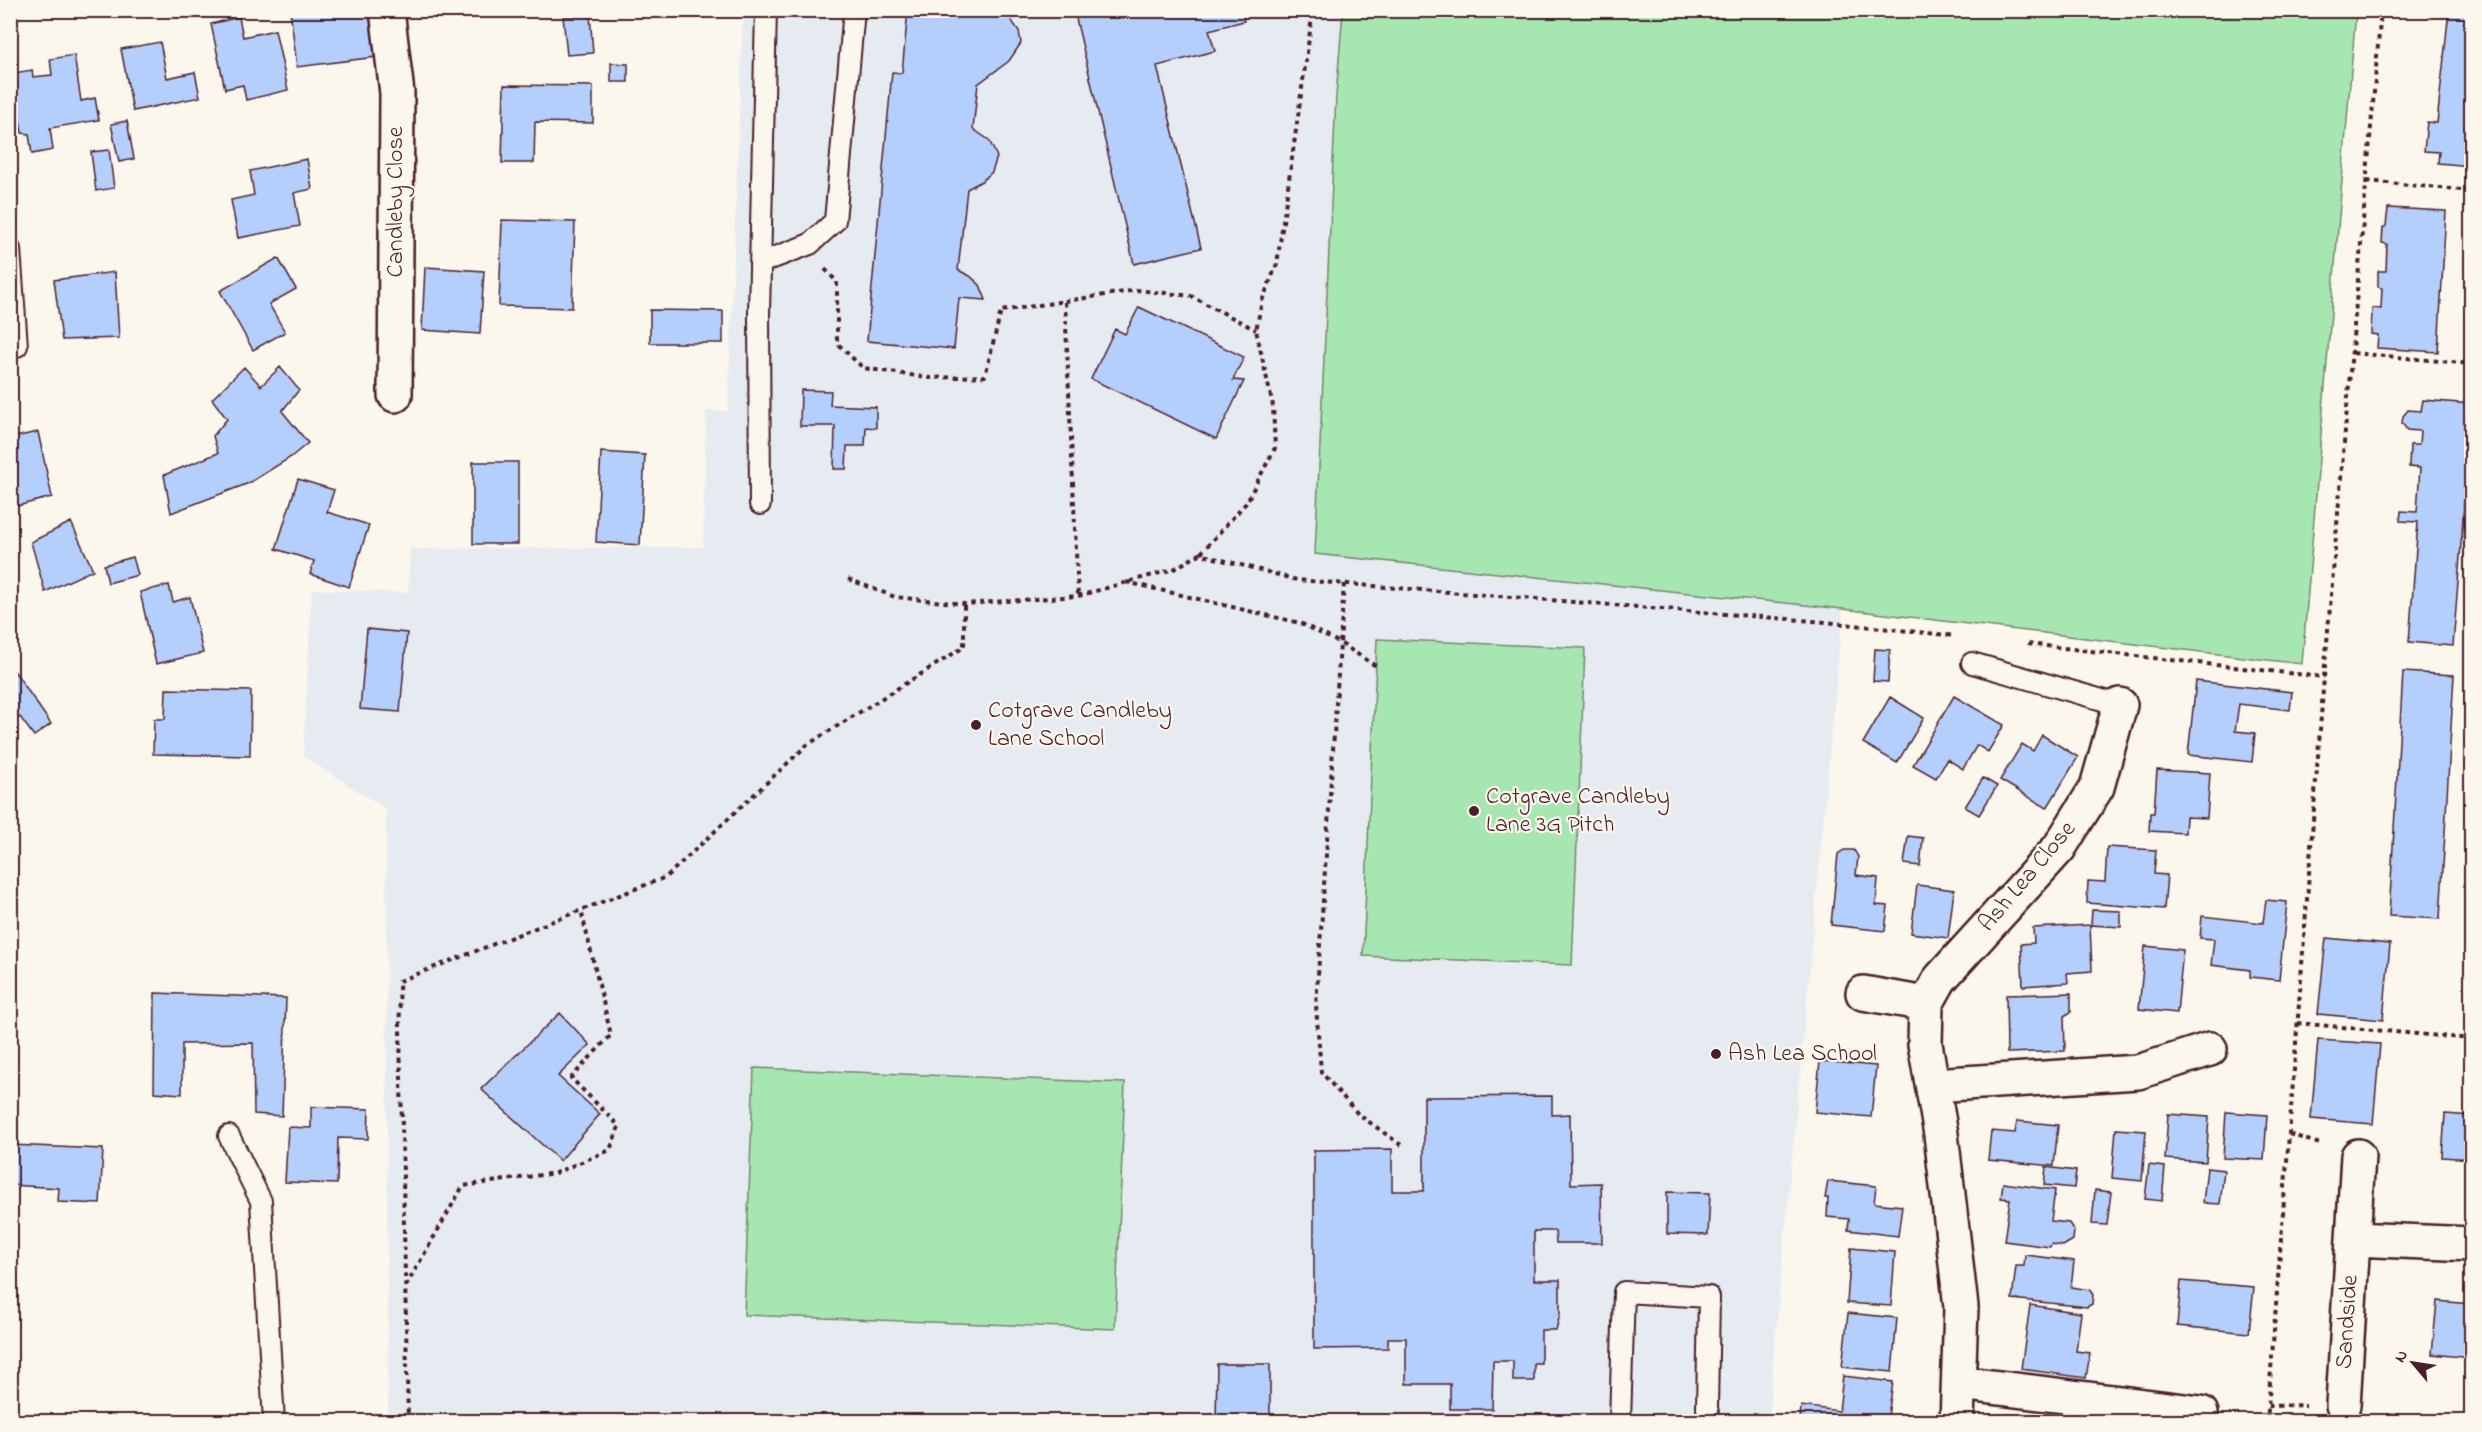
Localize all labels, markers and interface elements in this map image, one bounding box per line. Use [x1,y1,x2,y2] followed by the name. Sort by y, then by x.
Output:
[379,126,415,277] street label: Candleby Close
[988,694,1172,757] place label: Cotgrave Candleby Lane School
[969,718,983,732] marker: Cotgrave Candleby Lane School
[1486,780,1670,843] place label: Cotgrave Candleby Lane 3G Pitch
[1467,804,1481,818] marker: Cotgrave Candleby Lane 3G Pitch
[1971,814,2085,940] street label: Ash Lea Close
[1728,1037,1877,1072] place label: Ash Lea School
[1709,1047,1723,1061] marker: Ash Lea School
[2327,1273,2369,1370] street label: Sandside
[2383,1333,2443,1393] north arrow
[2389,1346,2415,1367] text: N

